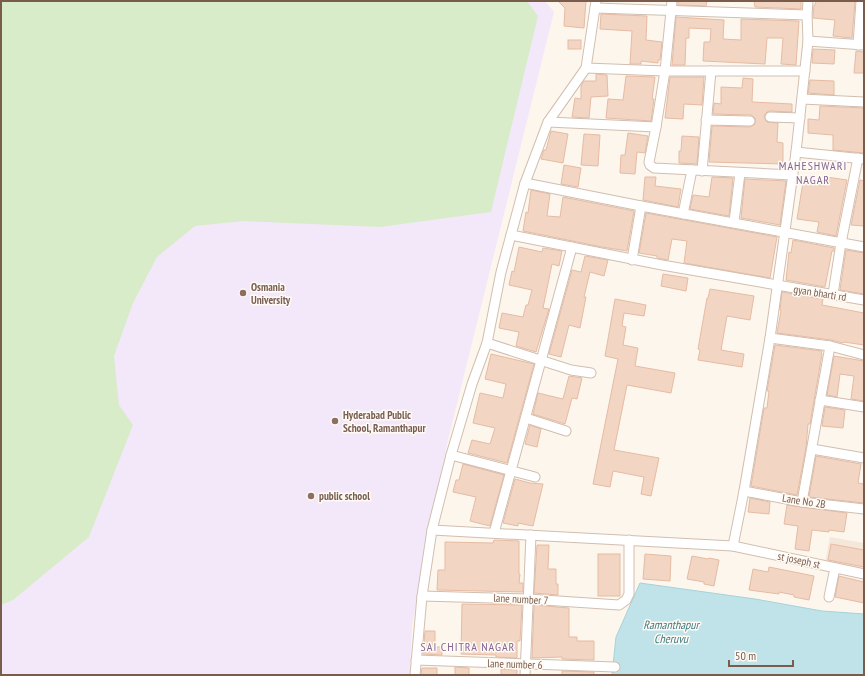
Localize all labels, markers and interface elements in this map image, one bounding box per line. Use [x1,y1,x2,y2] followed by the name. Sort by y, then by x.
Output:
[779,158,847,187] district label: MAHESHWARI NAGAR
[251,280,291,307] place label: Osmania University
[793,282,848,304] street label: gyan bharti rd
[238,288,248,298] marker: Osmania University
[343,408,426,435] place label: Hyderabad Public School, Ramanthapur
[330,416,340,426] marker: Hyderabad Public School, Ramanthapur
[319,489,370,503] place label: public school
[306,491,316,501] marker: public school
[781,491,827,511] street label: Lane No 2B
[776,549,822,571] street label: st joseph st
[493,591,549,607] street label: lane number 7
[643,617,700,646] water label: Ramanthapur Cheruvu
[421,639,515,654] district label: SAI CHITRA NAGAR
[729,642,793,668] scale bar
[735,648,756,663] text: 50 m
[487,656,543,672] street label: lane number 6

